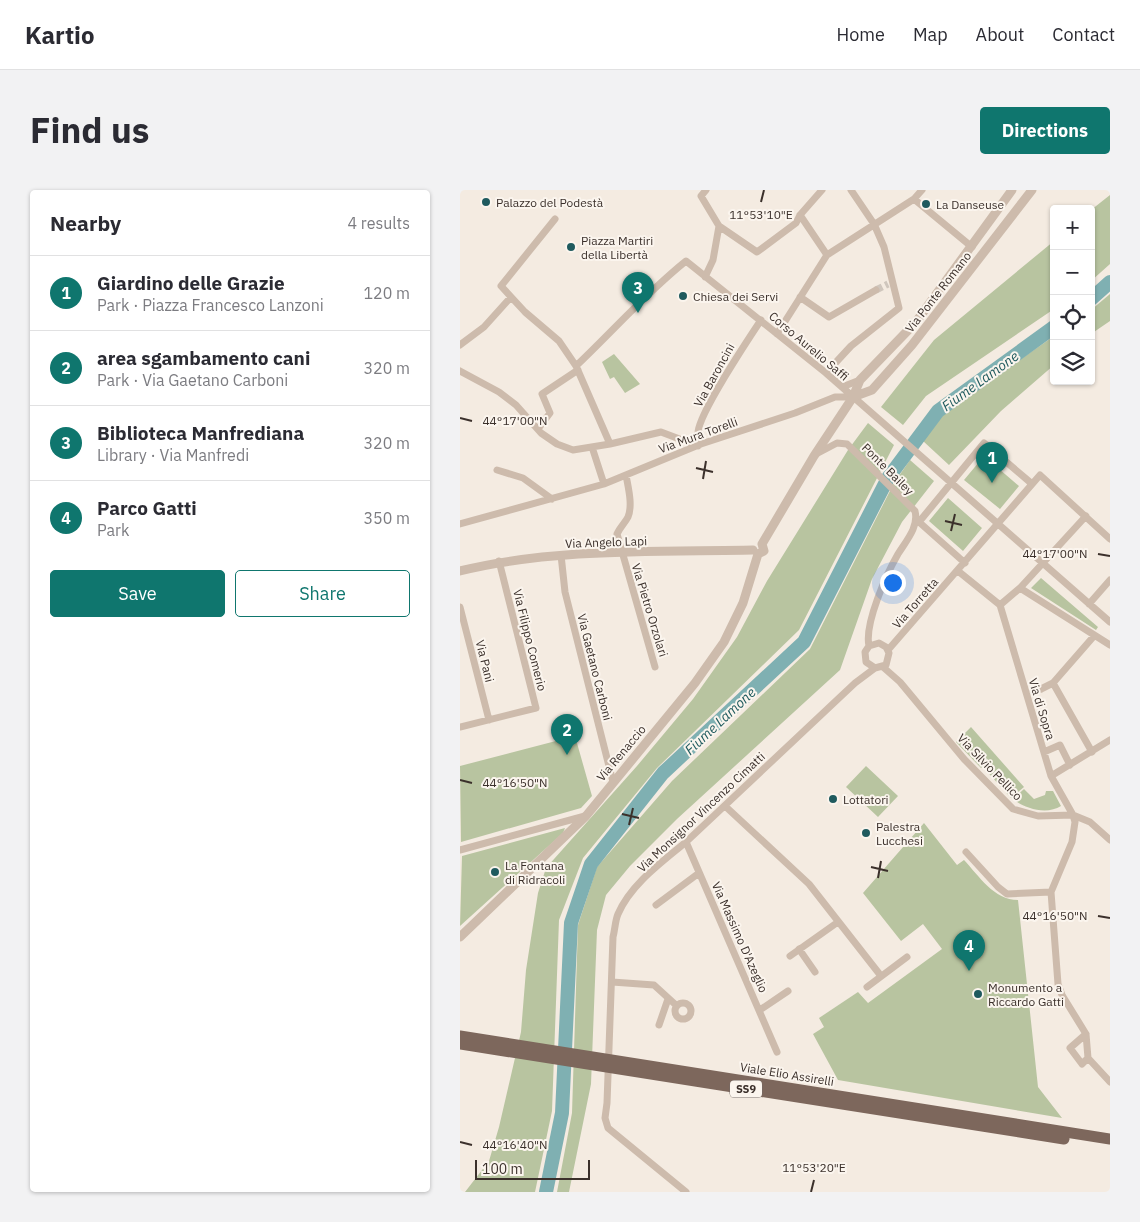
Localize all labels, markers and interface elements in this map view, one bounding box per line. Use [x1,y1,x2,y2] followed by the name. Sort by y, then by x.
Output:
[25,19,95,51] text: Kartio
[837,23,885,46] text: Home
[913,23,948,46] text: Map
[976,23,1024,46] text: About
[1052,23,1115,46] text: Contact
[30,107,149,153] text: Find us
[980,107,1110,154] button: Directions
[496,195,604,210] place label: Palazzo del Podestà
[480,196,492,208] marker: Palazzo del Podestà
[936,197,1005,212] place label: La Danseuse
[920,198,932,210] marker: La Danseuse
[1050,205,1095,385] map controls
[1050,205,1095,250] button: +
[729,207,793,222] text: 11°53'10"E
[50,209,121,237] text: Nearby
[347,213,410,233] text: 4 results
[581,233,653,262] place label: Piazza Martiri della Libertà
[565,241,577,253] marker: Piazza Martiri della Libertà
[902,248,974,335] street label: Via Ponte Romano
[1050,250,1095,295] button: −
[97,271,285,295] text: Giardino delle Grazie
[622,272,654,313] pin: 3
[61,283,71,303] text: 1
[363,283,410,303] text: 120 m
[693,289,778,304] place label: Chiesa dei Servi
[677,290,689,302] marker: Chiesa dei Servi
[97,295,324,315] text: Park · Piazza Francesco Lanzoni
[1050,295,1095,340] button: locate
[766,308,852,384] street label: Corso Aurelio Saffi
[1050,340,1095,385] button: layers
[690,341,738,409] street label: Via Baroncini
[97,346,310,370] text: area sgambamento cani
[938,347,1022,415] water label: Fiume Lamone
[61,358,71,378] text: 2
[363,358,410,378] text: 320 m
[97,370,288,390] text: Park · Via Gaetano Carboni
[482,413,548,428] text: 44°17'00"N
[656,414,740,456] street label: Via Mura Torelli
[97,421,304,445] text: Biblioteca Manfrediana
[61,433,71,453] text: 3
[363,433,410,453] text: 320 m
[859,440,917,498] street label: Ponte Bailey
[976,442,1008,483] pin: 1
[97,445,249,465] text: Library · Via Manfredi
[97,496,197,520] text: Parco Gatti
[61,508,71,528] text: 4
[363,508,410,528] text: 350 m
[97,520,129,540] text: Park
[565,533,647,551] street label: Via Angelo Lapi
[1022,546,1088,561] text: 44°17'00"N
[629,562,671,658] street label: Via Pietro Orzolari
[50,570,225,617] button: Save
[235,570,410,617] button: Share
[880,570,906,596] your location
[889,574,942,631] street label: Via Torretta
[510,588,550,693] street label: Via Filippo Comerio
[574,612,616,722] street label: Via Gaetano Carboni
[473,638,497,684] street label: Via Pani
[1026,676,1059,742] street label: Via di Sopra
[681,683,759,759] water label: Fiume Lamone
[551,714,583,755] pin: 2
[593,722,649,784] street label: Via Renaccio
[954,731,1026,804] street label: Via Silvio Pellico
[634,749,768,875] street label: Via Monsignor Vincenzo Cimatti
[482,775,548,790] text: 44°16'50"N
[843,792,889,807] place label: Lottatori
[827,793,839,805] marker: Lottatori
[876,819,923,848] place label: Palestra Lucchesi
[860,827,872,839] marker: Palestra Lucchesi
[505,858,565,887] place label: La Fontana di Ridracoli
[489,866,501,878] marker: La Fontana di Ridracoli
[709,879,771,995] street label: Via Massimo D'Azeglio
[1022,908,1088,923] text: 44°16'50"N
[953,930,985,971] pin: 4
[988,980,1064,1009] place label: Monumento a Riccardo Gatti
[972,988,984,1000] marker: Monumento a Riccardo Gatti
[739,1059,835,1089] street label: Viale Elio Assirelli
[730,1081,762,1098] road number: SS9
[482,1137,548,1152] text: 44°16'40"N
[475,1157,590,1180] scale bar
[482,1160,523,1178] text: 100 m
[782,1160,846,1175] text: 11°53'20"E

